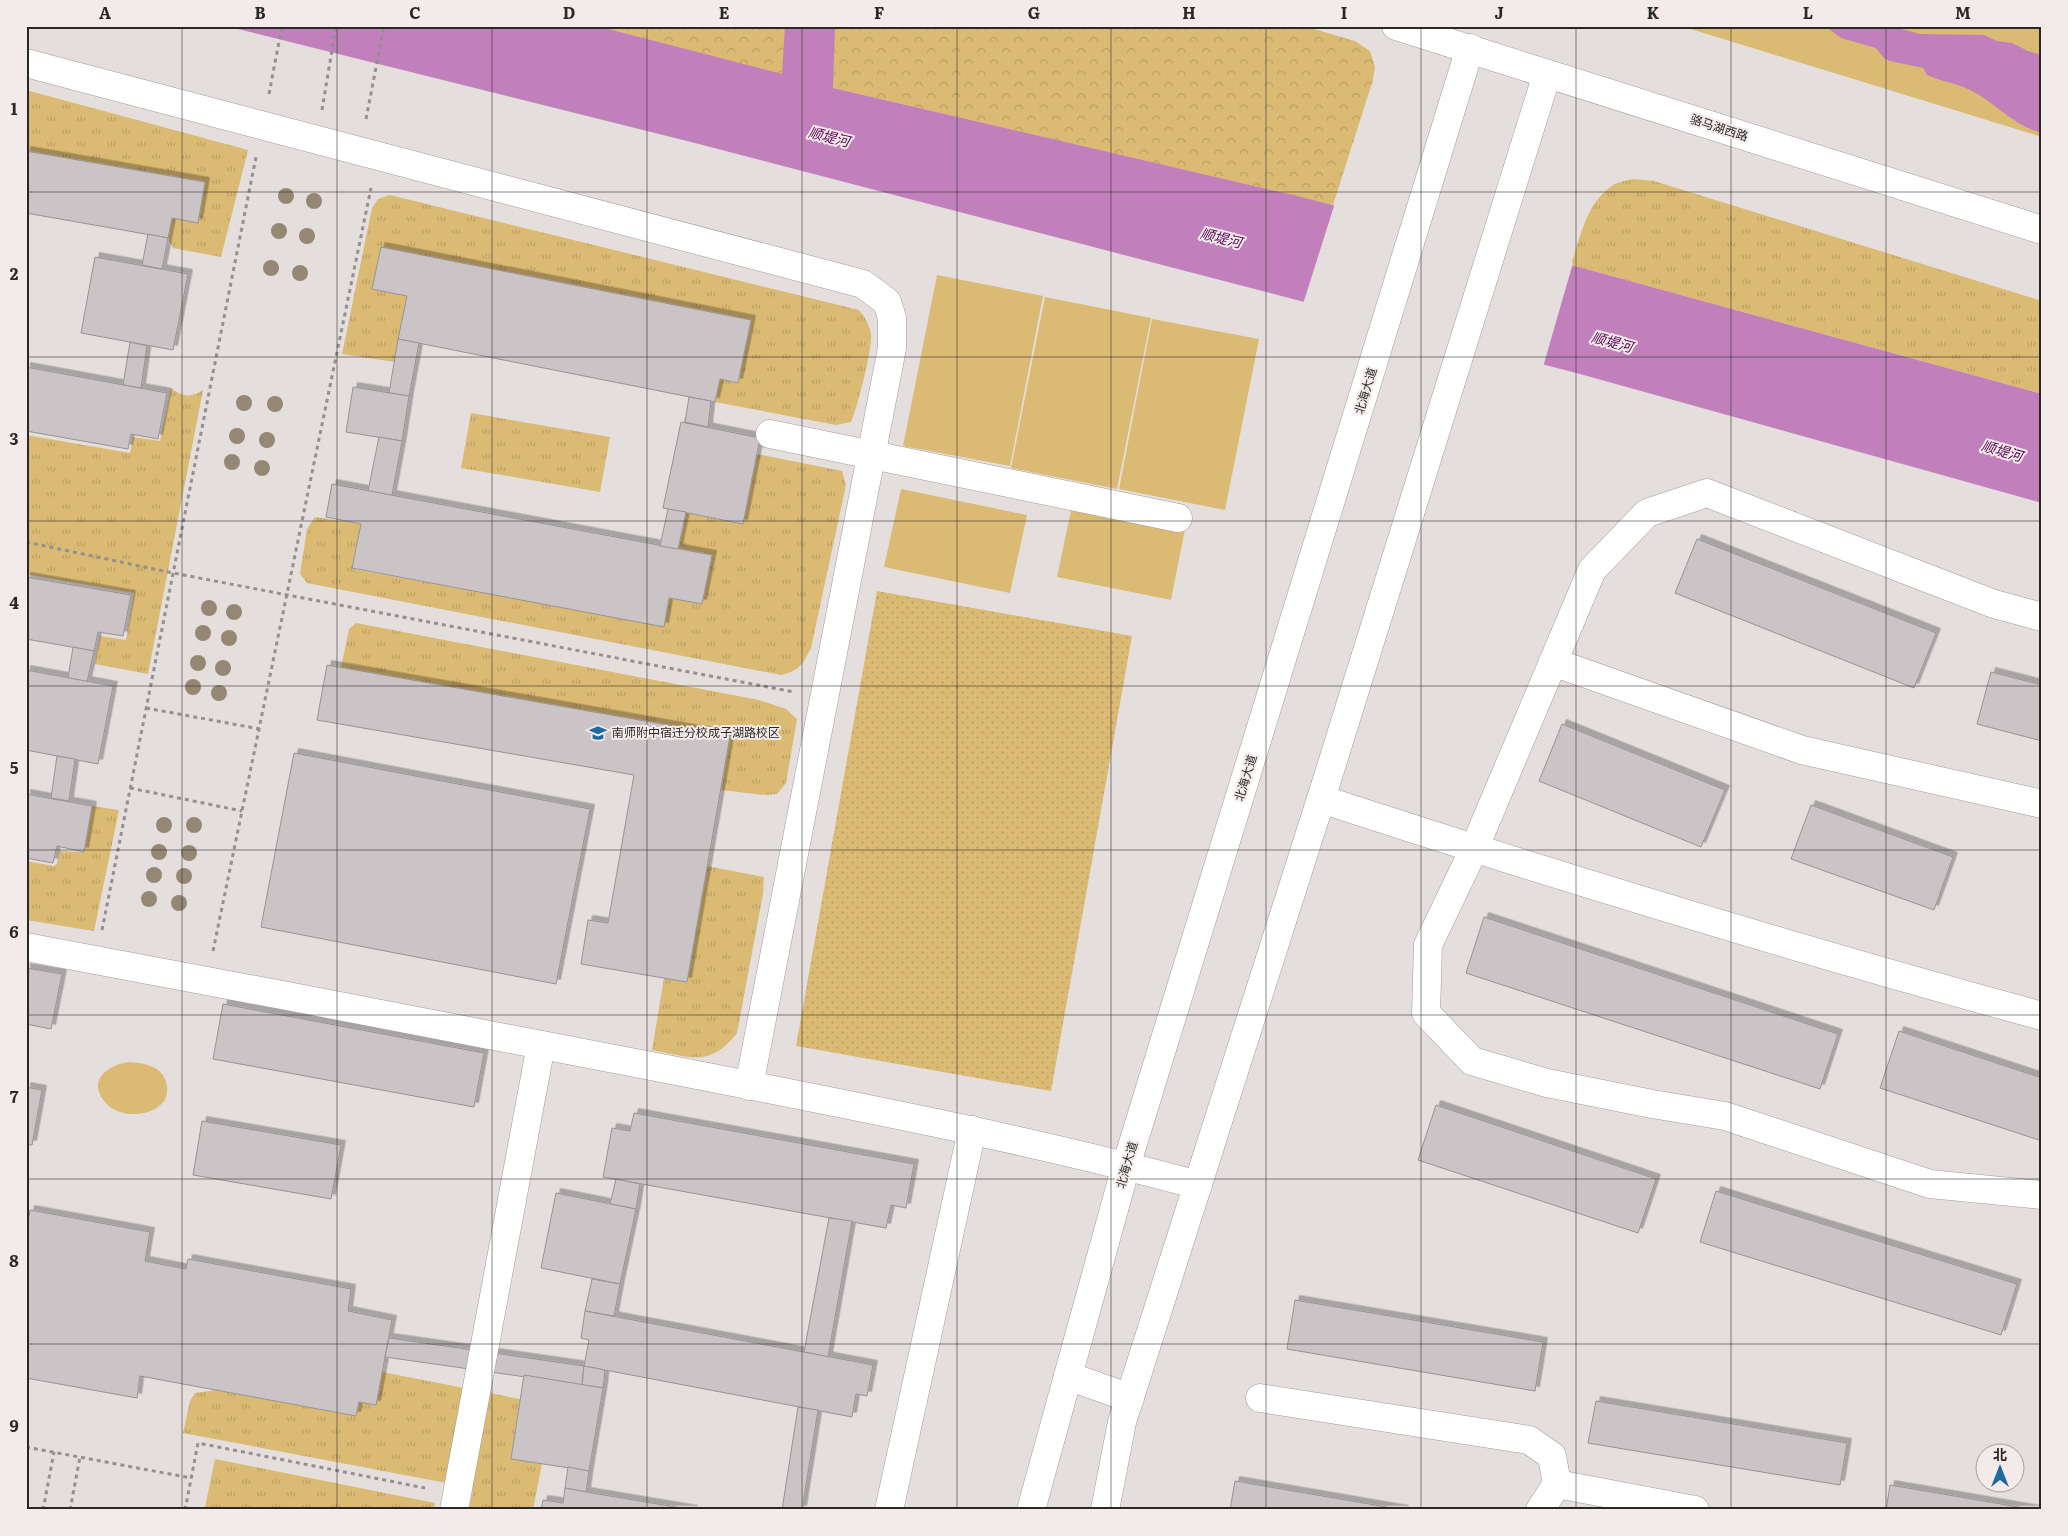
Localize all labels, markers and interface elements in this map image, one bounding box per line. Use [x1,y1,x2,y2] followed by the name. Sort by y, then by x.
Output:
[99,0,111,24] text: A
[254,0,266,24] text: B
[409,0,421,24] text: C
[563,0,575,24] text: D
[719,0,730,24] text: E
[874,0,884,24] text: F
[1028,0,1040,24] text: G
[1182,0,1196,24] text: H
[1341,0,1347,24] text: I
[1494,0,1504,24] text: J
[1647,0,1660,24] text: K
[1803,0,1813,24] text: L
[1955,0,1971,24] text: M
[11,96,18,120] text: 1
[1688,109,1751,145] street label: 骆马湖西路
[806,121,855,152] water label: 顺堤河
[1198,222,1247,253] water label: 顺堤河
[10,261,19,285] text: 2
[1589,326,1638,357] water label: 顺堤河
[1349,365,1381,416] street label: 北海大道
[10,426,19,450] text: 3
[1979,435,2028,466] water label: 顺堤河
[9,590,19,614] text: 4
[588,723,608,743] school or university icon: 南师附中宿迁分校成子湖路校区
[612,723,780,741] place label: 南师附中宿迁分校成子湖路校区
[1229,752,1261,803] street label: 北海大道
[10,755,19,779] text: 5
[9,919,19,943] text: 6
[10,1084,19,1108] text: 7
[1111,1139,1141,1190] street label: 北海大道
[9,1248,19,1272] text: 8
[9,1413,19,1437] text: 9
[1976,1444,2026,1494] north arrow
[1993,1444,2007,1464] text: 北

